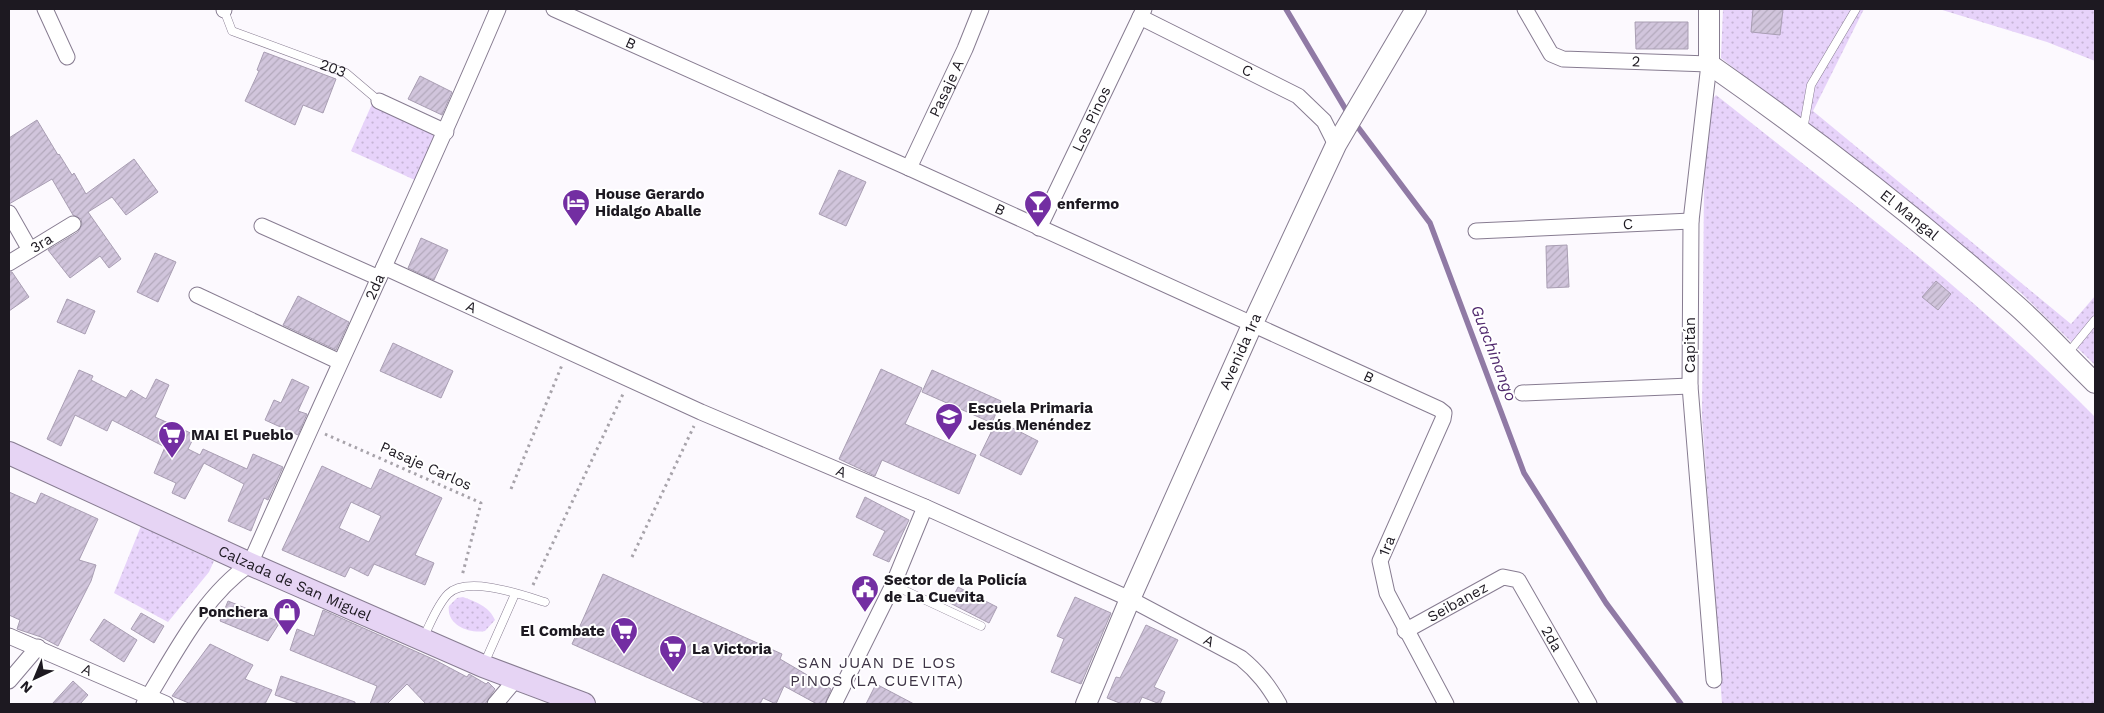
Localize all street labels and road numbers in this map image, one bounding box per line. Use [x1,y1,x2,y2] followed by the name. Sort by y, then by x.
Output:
[623,33,639,54] street label: B
[1631,52,1641,71] street label: 2
[317,55,348,81] street label: 203
[925,57,968,120] street label: Pasaje A
[1239,60,1256,81] street label: C
[1068,83,1115,154] street label: Los Pinos
[1876,186,1943,244] street label: El Mangal
[992,199,1008,220] street label: B
[1622,215,1633,233] street label: C
[27,229,56,257] street label: 3ra
[361,271,389,303] street label: 2da
[463,297,480,317] street label: A
[1215,310,1266,392] street label: Avenida 1ra
[1681,317,1699,373] street label: Capitán
[1361,367,1377,387] street label: B
[377,438,475,494] street label: Pasaje Carlos
[833,461,849,482] street label: A
[1375,533,1399,559] street label: 1ra
[215,542,374,625] street label: Calzada de San Miguel
[1424,578,1491,626] street label: Seibanez
[1537,623,1566,655] street label: 2da
[1200,631,1218,651] street label: A
[79,660,95,680] street label: A

